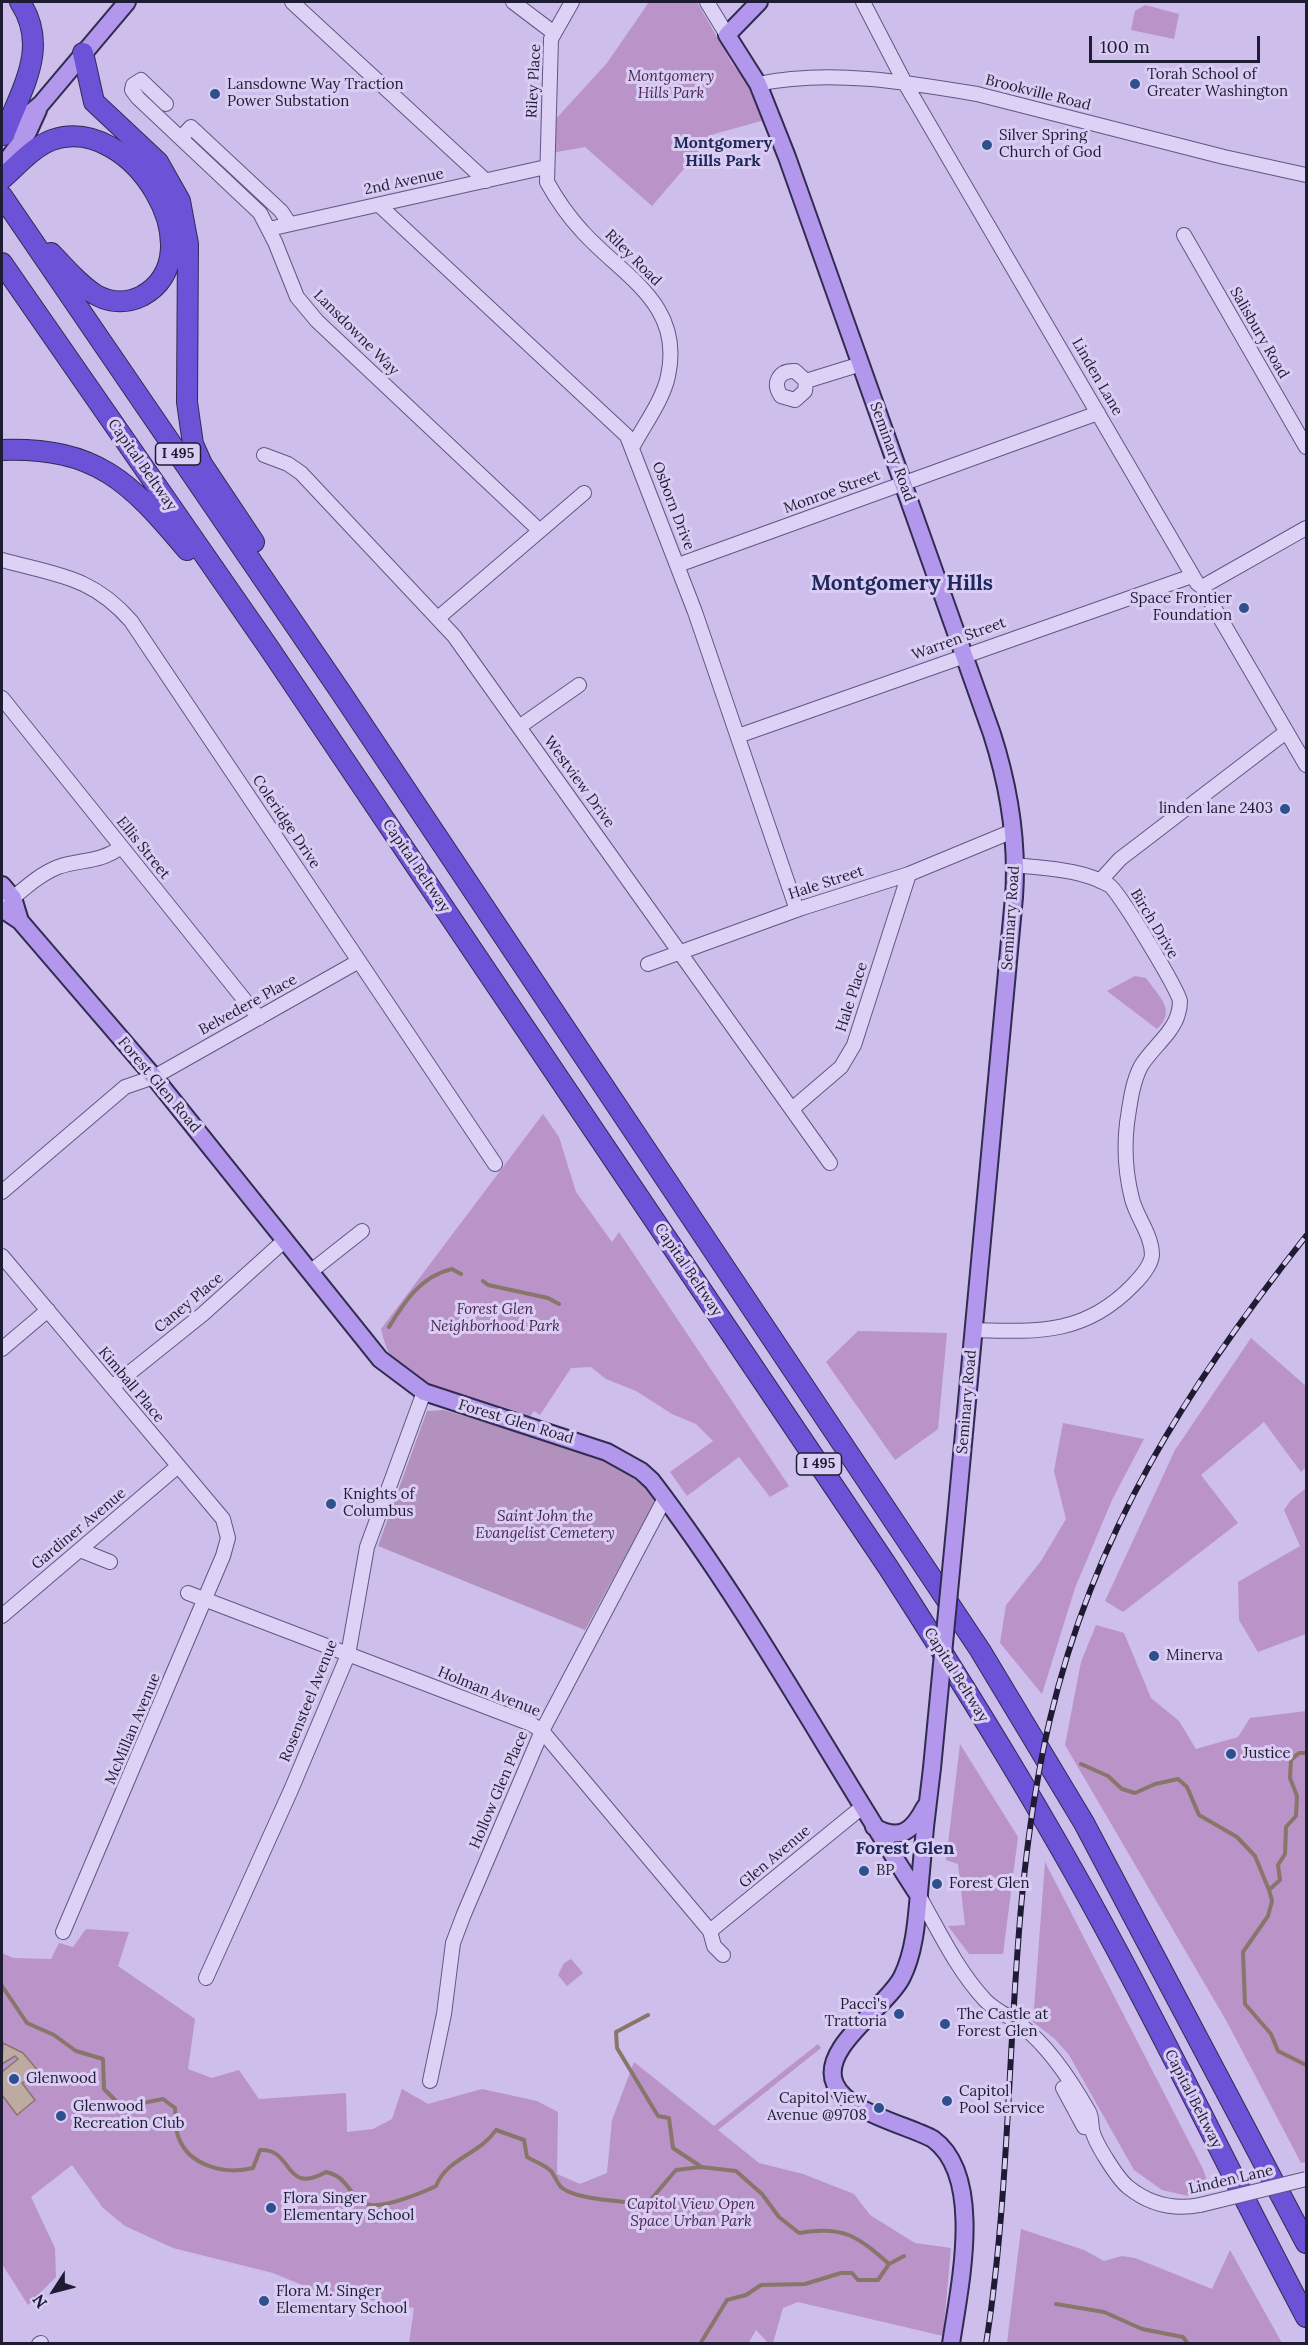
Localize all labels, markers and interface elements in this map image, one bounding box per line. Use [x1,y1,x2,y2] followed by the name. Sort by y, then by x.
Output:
[1092,24,1263,62] scale bar
[1100,35,1150,58] text: 100 m
[523,43,545,119] street label: Riley Place
[1147,66,1288,101] place label: Torah School of Greater Washington
[628,68,714,103] park label: Montgomery Hills Park
[983,71,1093,115] street label: Brookville Road
[227,76,404,111] place label: Lansdowne Way Traction Power Substation
[1128,77,1142,91] marker: Torah School of Greater Washington
[208,87,222,101] marker: Lansdowne Way Traction Power Substation
[999,127,1102,162] place label: Silver Spring Church of God
[674,133,772,171] district label: Montgomery Hills Park
[980,138,994,152] marker: Silver Spring Church of God
[363,165,445,199] street label: 2nd Avenue
[601,226,665,290] street label: Riley Road
[1226,284,1292,382] street label: Salisbury Road
[310,287,402,379] street label: Lansdowne Way
[1068,335,1126,419] street label: Linden Lane
[866,400,918,504] street label: Seminary Road
[104,416,180,514] street label: Capital Beltway
[156,443,201,465] road number: I 495
[648,459,698,553] street label: Osborn Drive
[781,466,883,518] street label: Monroe Street
[811,571,993,597] district label: Montgomery Hills
[1130,590,1232,625] place label: Space Frontier Foundation
[1237,601,1251,615] marker: Space Frontier Foundation
[910,614,1008,664] street label: Warren Street
[540,733,618,831] street label: Westview Drive
[248,772,324,872] street label: Coleridge Drive
[1159,800,1273,818] place label: linden lane 2403
[1278,802,1292,816] marker: linden lane 2403
[112,813,174,883] street label: Ellis Street
[378,816,454,916] street label: Capital Beltway
[786,862,866,904] street label: Hale Street
[998,865,1024,971] street label: Seminary Road
[1126,886,1182,962] street label: Birch Drive
[832,960,872,1034] street label: Hale Place
[196,971,300,1039] street label: Belvedere Place
[114,1033,204,1137] street label: Forest Glen Road
[650,1220,726,1320] street label: Capital Beltway
[151,1269,227,1337] street label: Caney Place
[430,1301,560,1336] park label: Forest Glen Neighborhood Park
[94,1343,168,1427] street label: Kimball Place
[953,1349,981,1455] street label: Seminary Road
[456,1396,576,1448] street label: Forest Glen Road
[796,1453,842,1475] road number: I 495
[28,1484,130,1574] street label: Gardiner Avenue
[343,1486,415,1521] place label: Knights of Columbus
[324,1497,338,1511] marker: Knights of Columbus
[475,1508,615,1543] park label: Saint John the Evangelist Cemetery
[920,1624,992,1726] street label: Capital Beltway
[276,1637,342,1765] street label: Rosensteel Avenue
[1166,1647,1223,1665] place label: Minerva
[1147,1649,1161,1663] marker: Minerva
[435,1663,543,1721] street label: Holman Avenue
[101,1671,165,1787] street label: McMillan Avenue
[466,1728,532,1852] street label: Hollow Glen Place
[1243,1745,1291,1763] place label: Justice
[1224,1747,1238,1761] marker: Justice
[736,1822,814,1892] street label: Glen Avenue
[855,1838,955,1860] district label: Forest Glen
[876,1862,894,1880] place label: BP
[857,1864,871,1878] marker: BP
[949,1875,1030,1893] place label: Forest Glen
[930,1877,944,1891] marker: Forest Glen
[825,1996,887,2031] place label: Pacci's Trattoria
[957,2006,1048,2041] place label: The Castle at Forest Glen
[892,2007,906,2021] marker: Pacci's Trattoria
[938,2017,952,2031] marker: The Castle at Forest Glen
[1160,2047,1226,2151] street label: Capital Beltway
[26,2070,97,2088] place label: Glenwood
[7,2072,21,2086] marker: Glenwood
[959,2083,1045,2118] place label: Capitol Pool Service
[767,2090,867,2125] place label: Capitol View Avenue @9708
[940,2094,954,2108] marker: Capitol Pool Service
[73,2098,185,2133] place label: Glenwood Recreation Club
[872,2101,886,2115] marker: Capitol View Avenue @9708
[54,2109,68,2123] marker: Glenwood Recreation Club
[1187,2162,1275,2198] street label: Linden Lane
[283,2190,414,2225] place label: Flora Singer Elementary School
[627,2196,755,2231] park label: Capitol View Open Space Urban Park
[264,2201,278,2215] marker: Flora Singer Elementary School
[24,2261,84,2321] north arrow
[276,2283,407,2318] place label: Flora M. Singer Elementary School
[28,2291,51,2312] text: N
[257,2294,271,2308] marker: Flora M. Singer Elementary School

